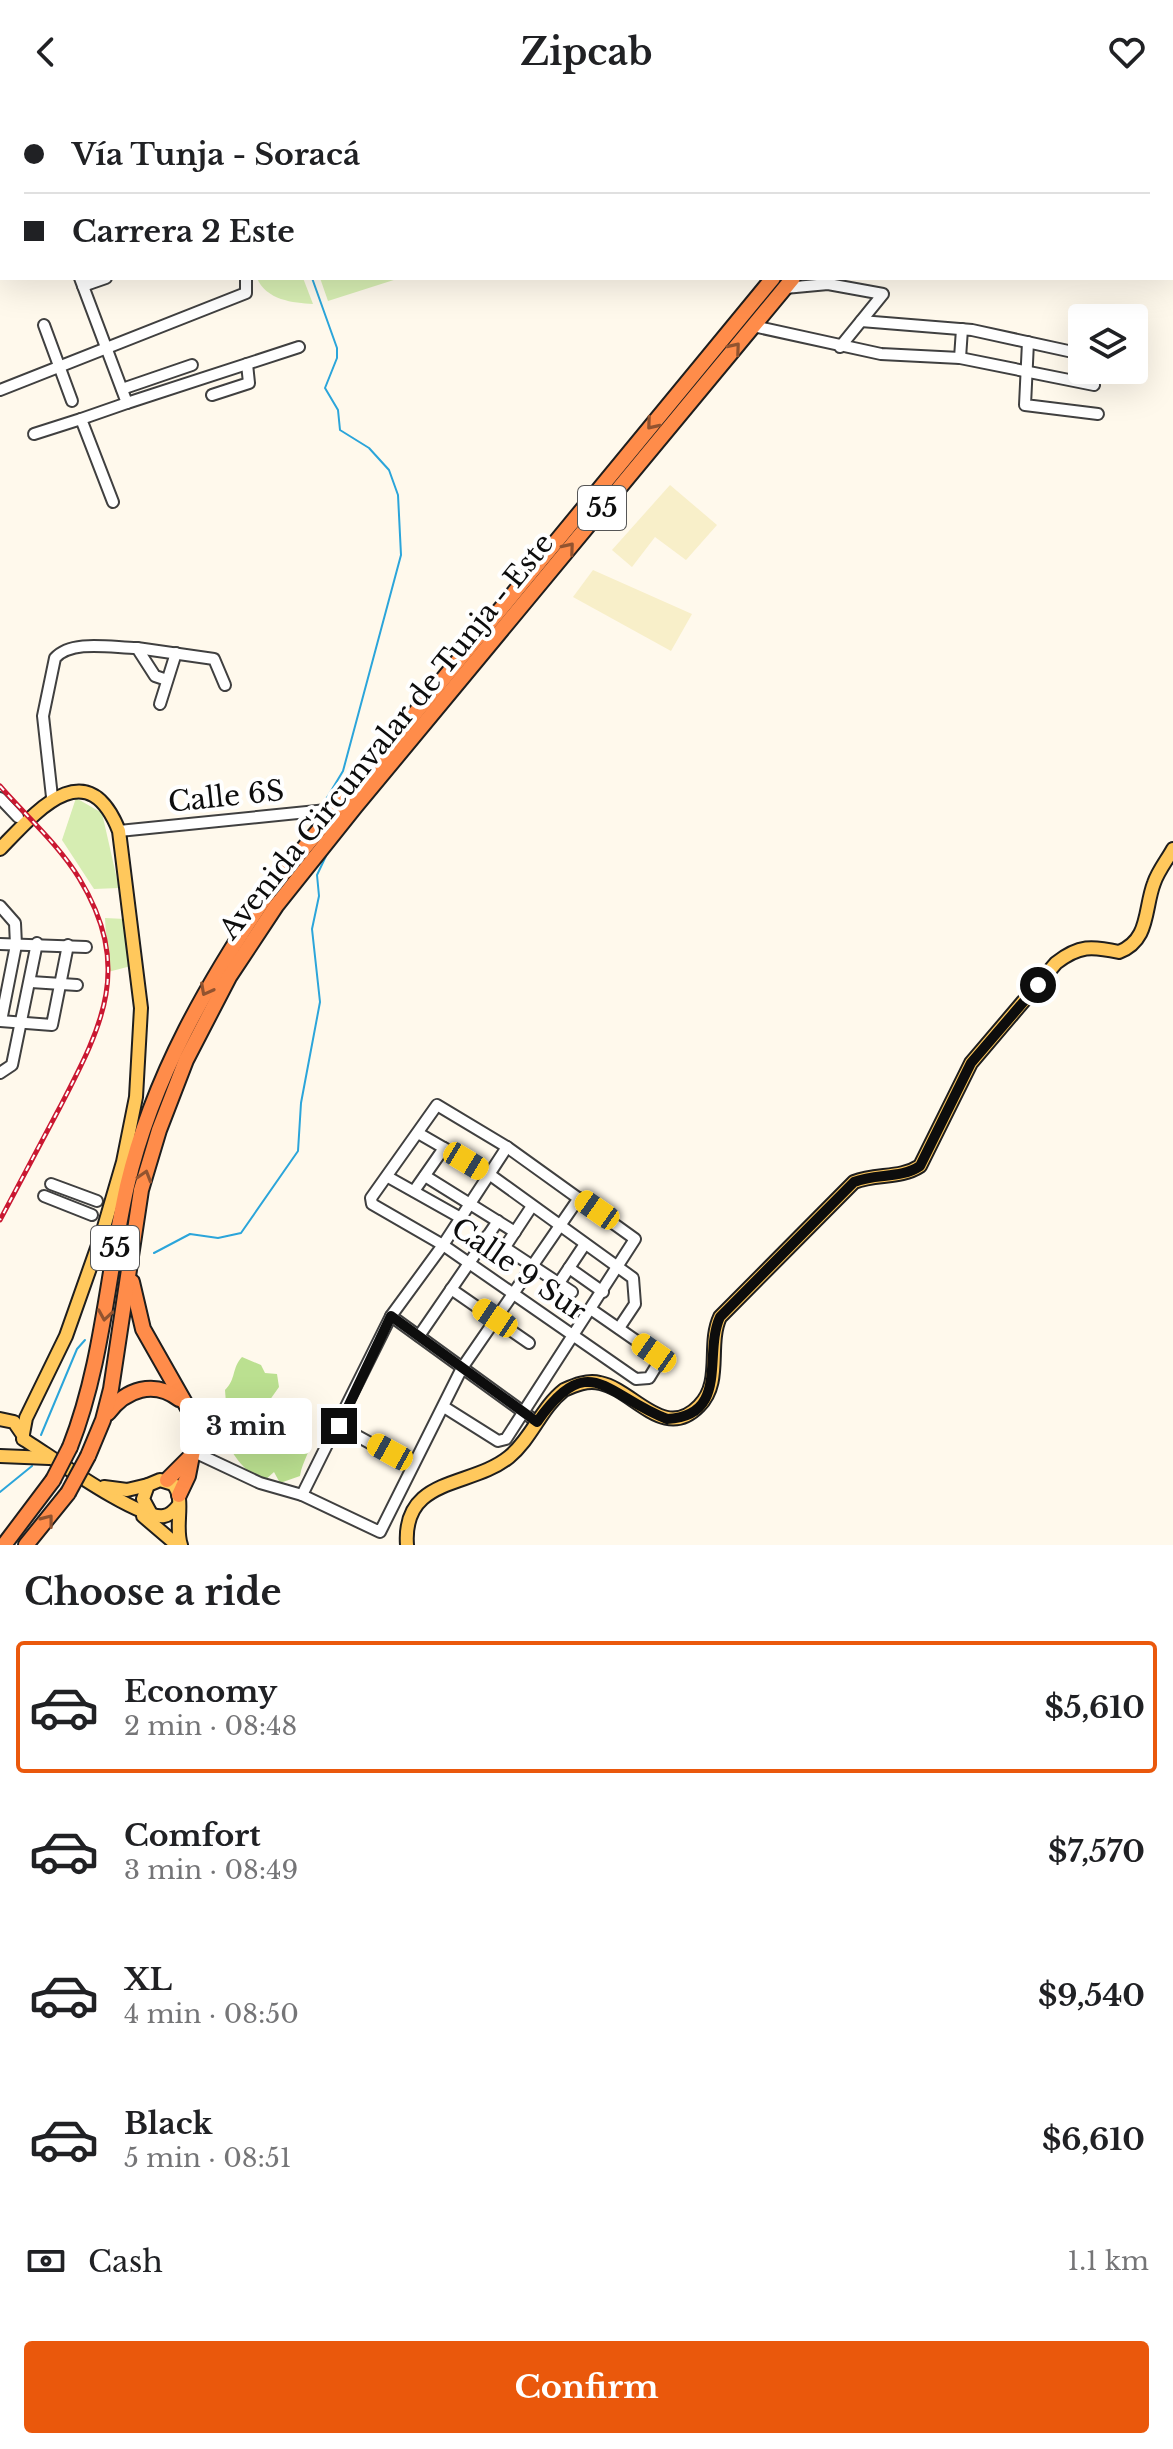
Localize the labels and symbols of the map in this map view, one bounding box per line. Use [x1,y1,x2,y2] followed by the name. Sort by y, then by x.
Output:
[725,343,740,357] one-way arrow
[647,415,662,430] one-way arrow
[578,486,626,530] road number: 55
[211,526,561,947] street label: Avenida Circunvalar de Tunja - Este
[559,543,574,557] one-way arrow
[166,773,286,820] street label: Calle 6S
[1020,967,1056,1003] route start
[200,981,215,996] one-way arrow
[439,1138,493,1184] car
[136,1170,152,1184] one-way arrow
[570,1186,624,1234] car
[445,1210,593,1329] street label: Calle 9 Sur
[91,1226,139,1270] road number: 55
[468,1295,522,1341] car
[97,1308,114,1322] one-way arrow
[627,1329,681,1377] car
[179,1398,311,1454] callout: 3 min
[321,1408,357,1444] route end
[363,1430,417,1474] car
[38,1514,52,1528] one-way arrow

